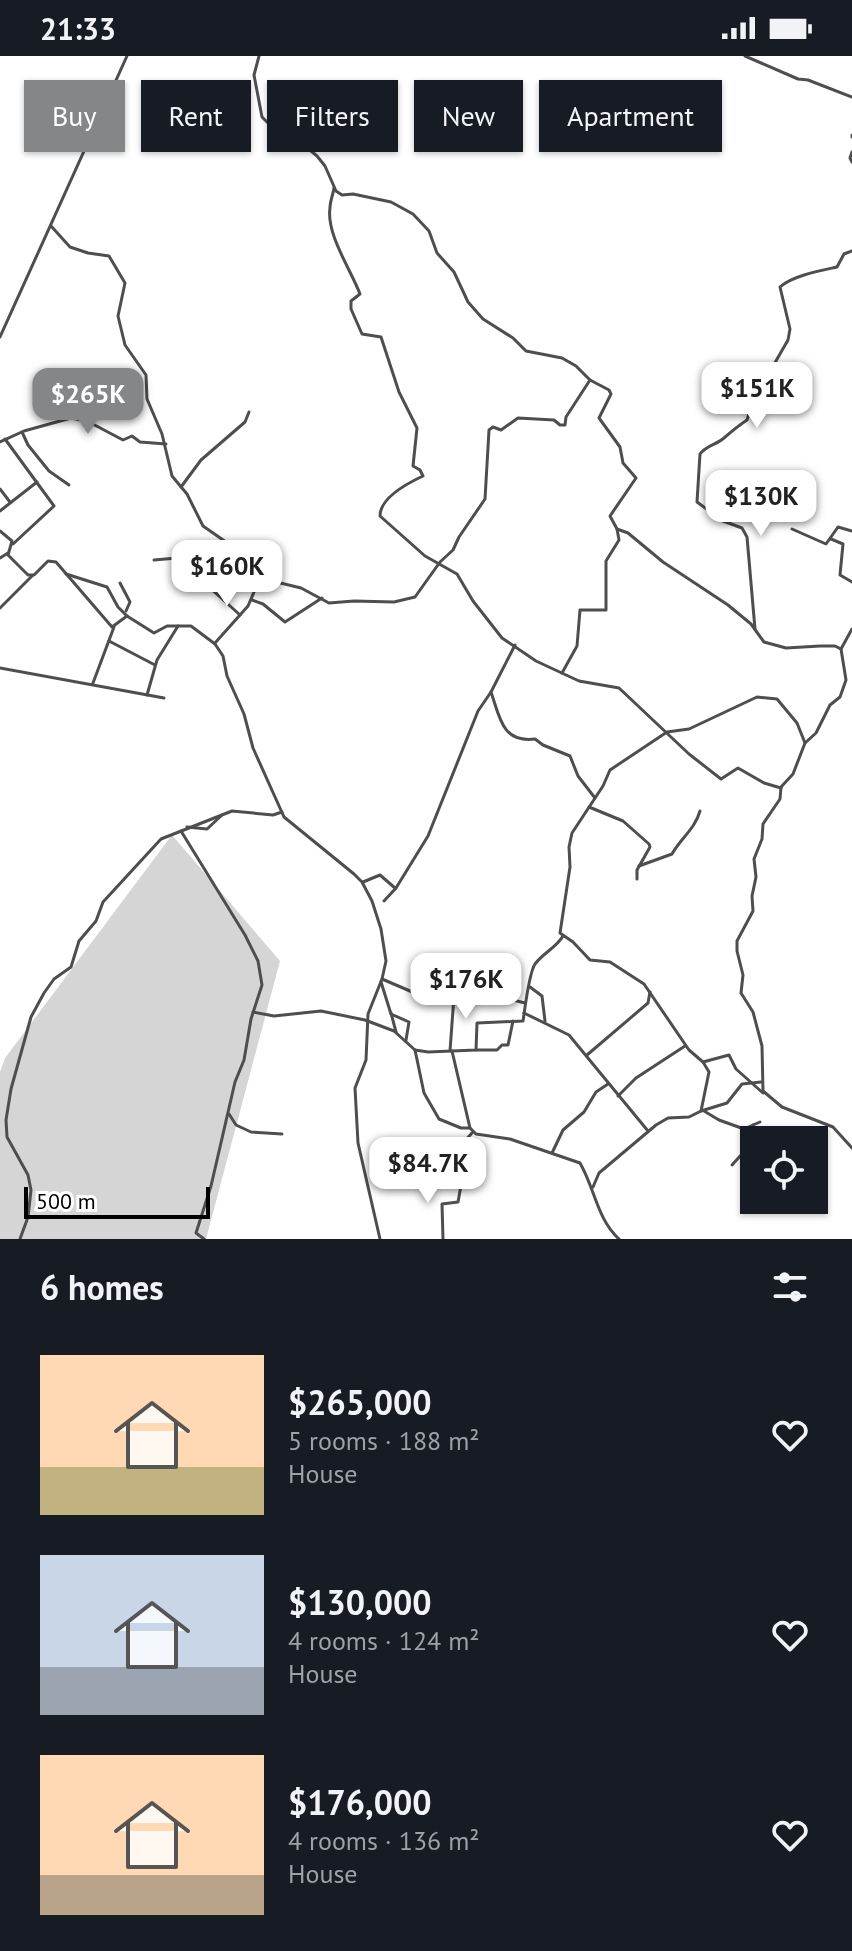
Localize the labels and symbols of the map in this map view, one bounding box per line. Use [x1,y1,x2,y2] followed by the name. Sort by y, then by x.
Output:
[701,362,813,430] pin: $151K
[32,368,144,436] pin: $265K
[705,470,817,538] pin: $130K
[171,540,283,608] pin: $160K
[410,953,522,1021] pin: $176K
[363,1137,493,1205] pin: $84.7K
[24,1183,210,1219] scale bar

